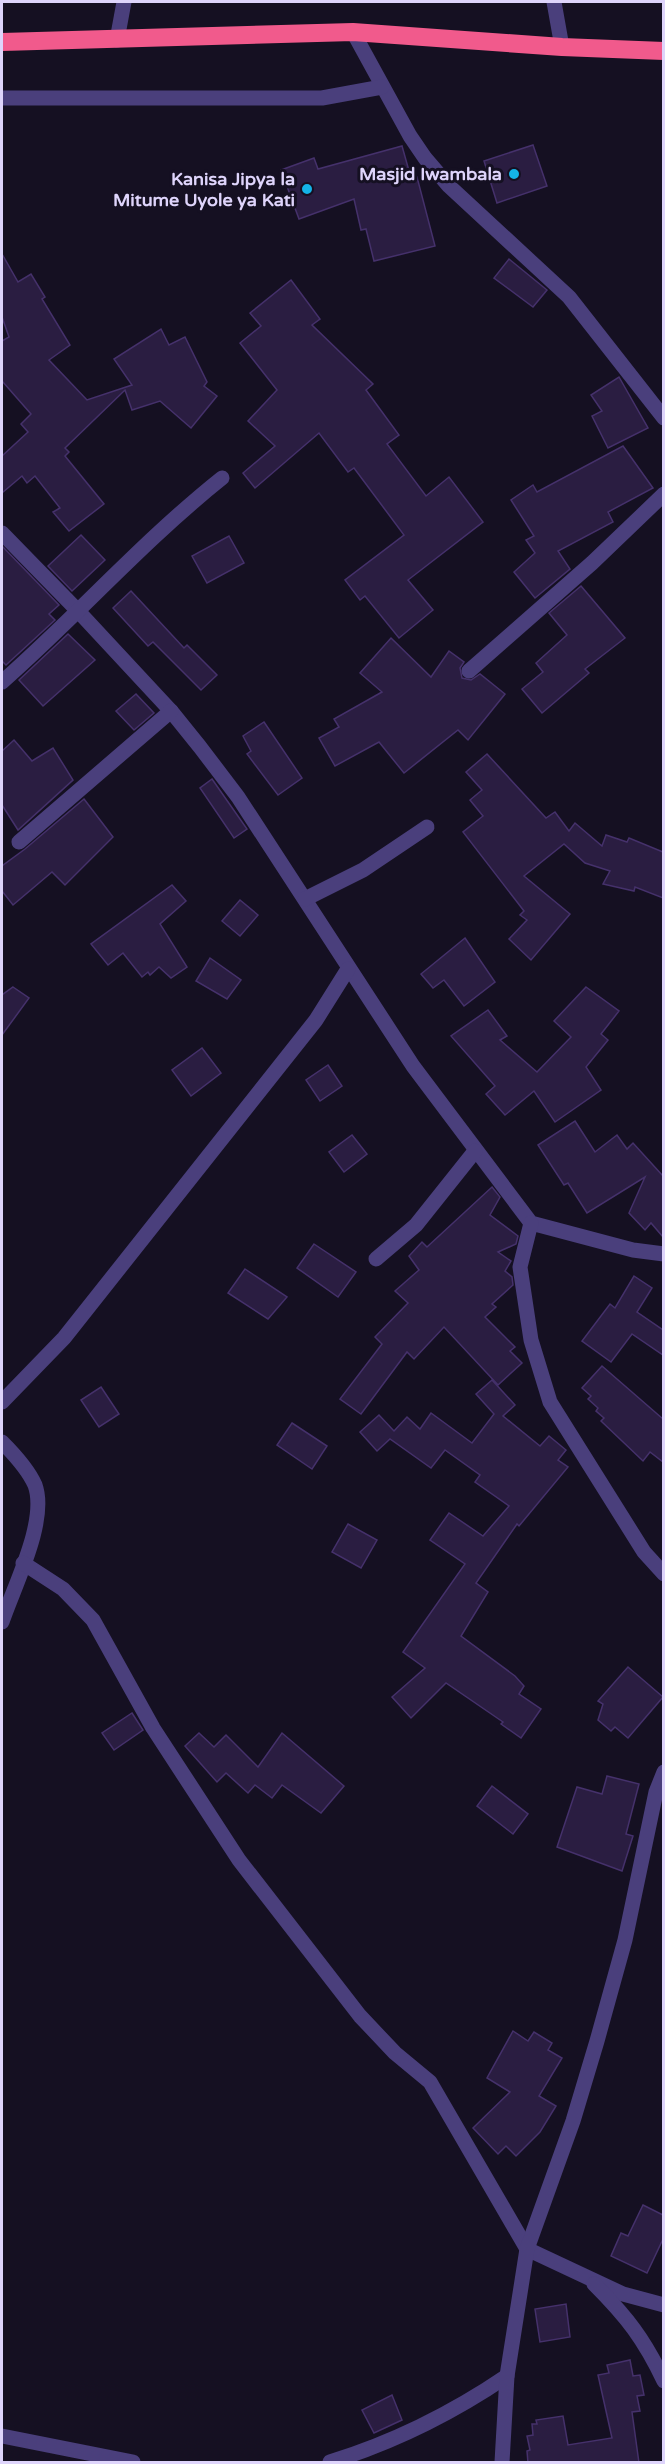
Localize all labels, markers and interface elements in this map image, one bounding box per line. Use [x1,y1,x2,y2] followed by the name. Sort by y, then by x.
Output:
[359,163,502,185] place label: Masjid Iwambala
[507,167,521,181] marker: Masjid Iwambala
[113,168,295,211] place label: Kanisa Jipya la Mitume Uyole ya Kati
[300,182,314,196] marker: Kanisa Jipya la Mitume Uyole ya Kati

